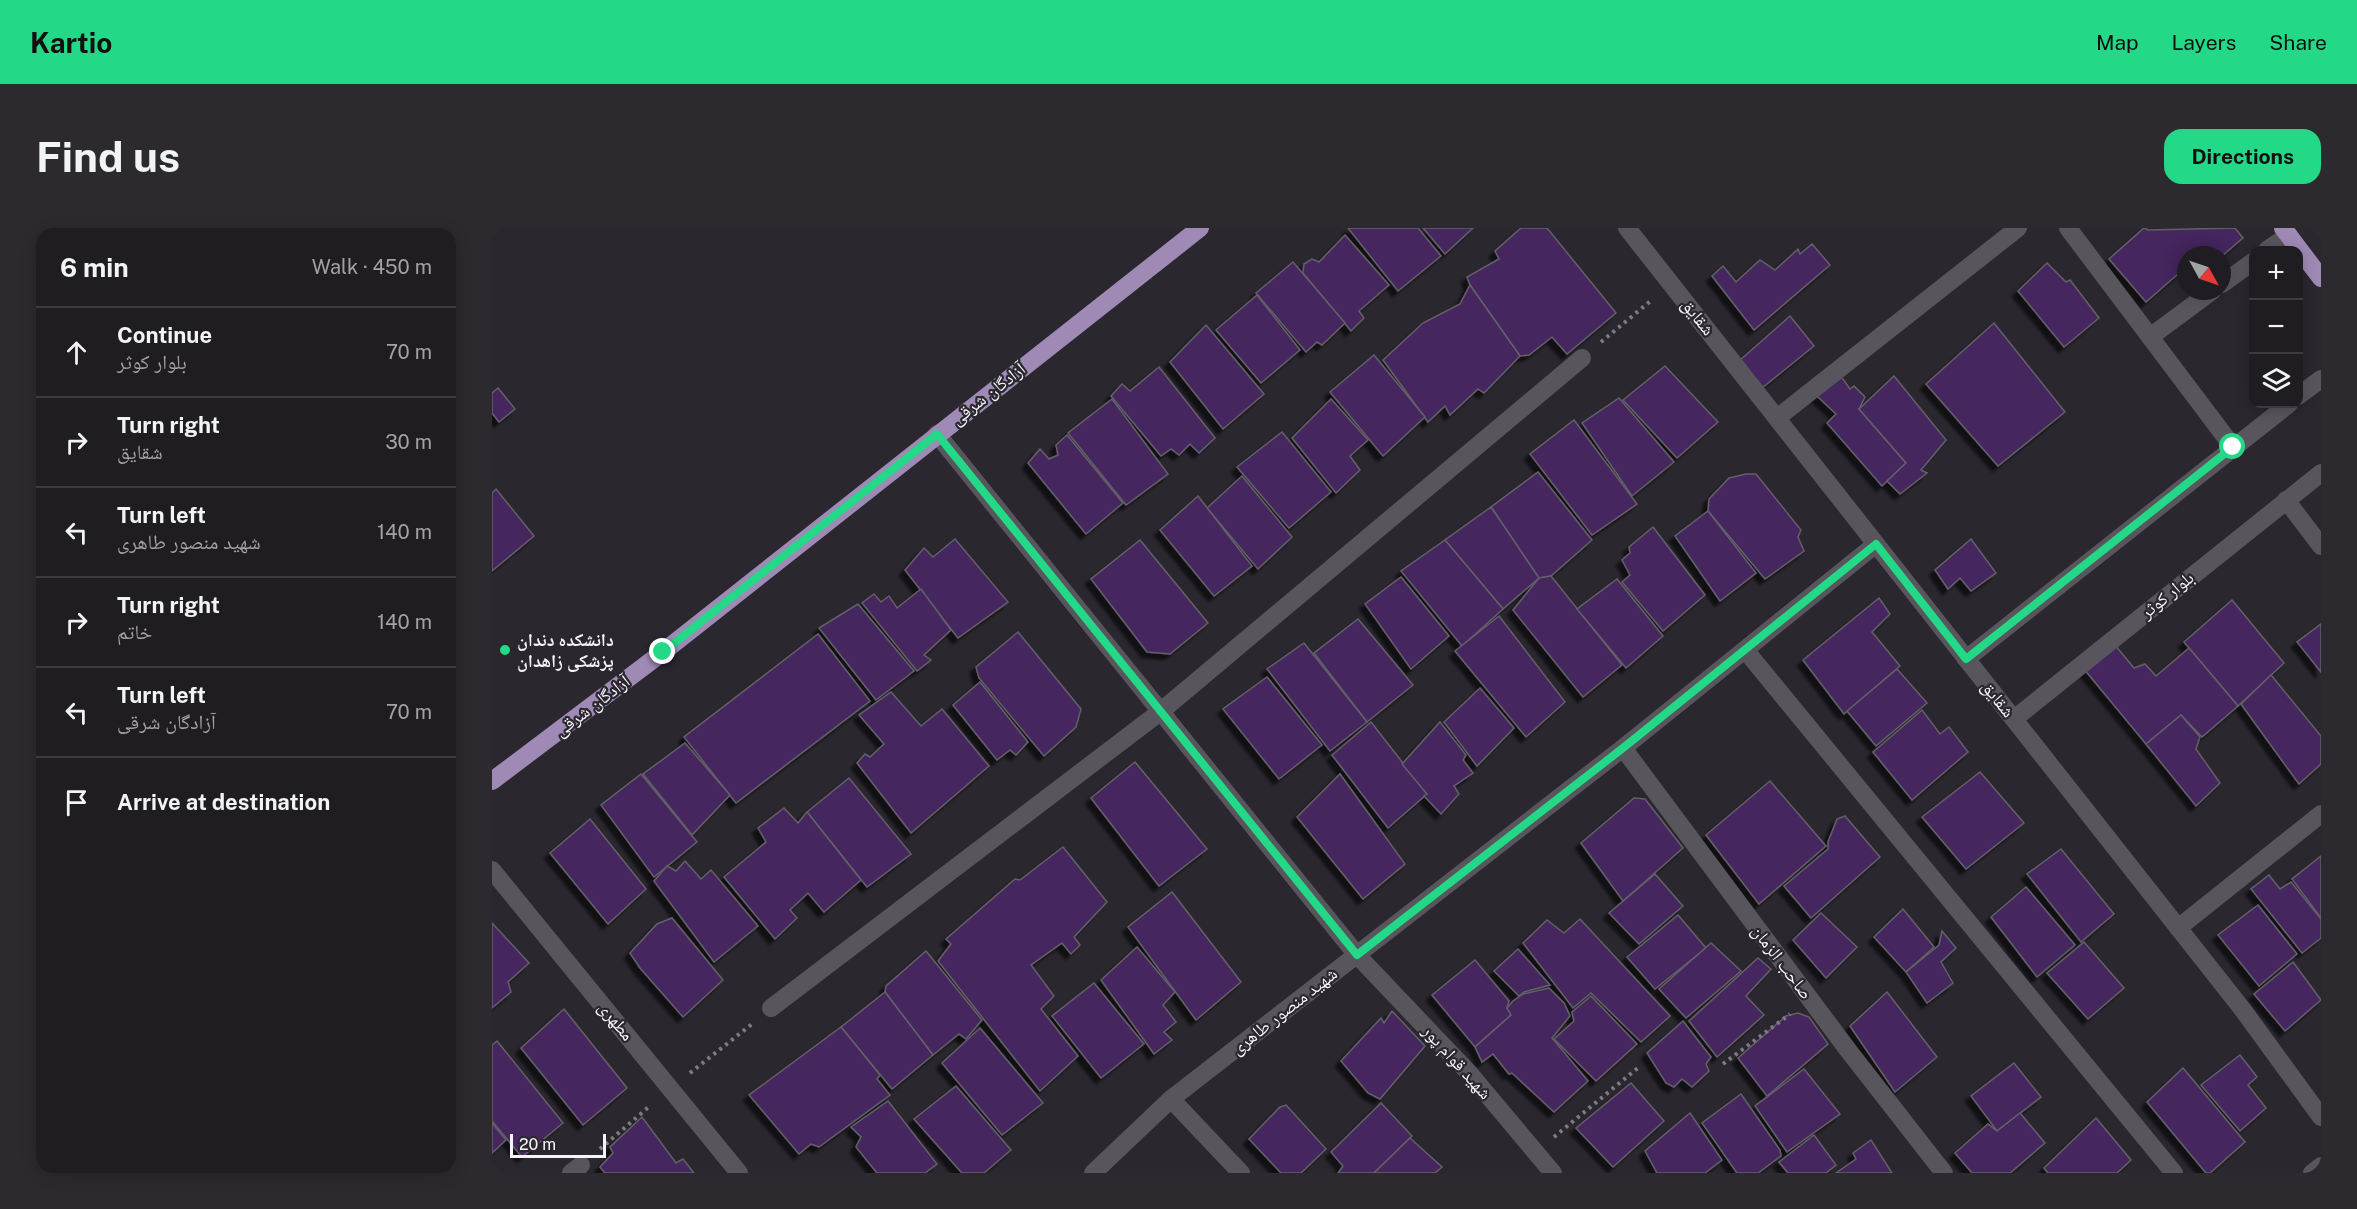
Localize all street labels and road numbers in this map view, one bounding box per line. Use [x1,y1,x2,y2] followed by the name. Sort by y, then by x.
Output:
[1677,294,1719,340] street label: شقایق
[946,358,1030,430] street label: آزادگان شرقی
[2135,567,2198,624] street label: بلوار کوثر
[550,670,634,742] street label: آزادگان شرقی
[1977,676,2019,722] street label: شقایق
[1747,920,1817,1004] street label: صاحب الزمان
[1226,963,1342,1059] street label: شهید منصور طاهری
[593,997,639,1045] street label: مطهری
[1416,1019,1496,1105] street label: شهید قوام پور

